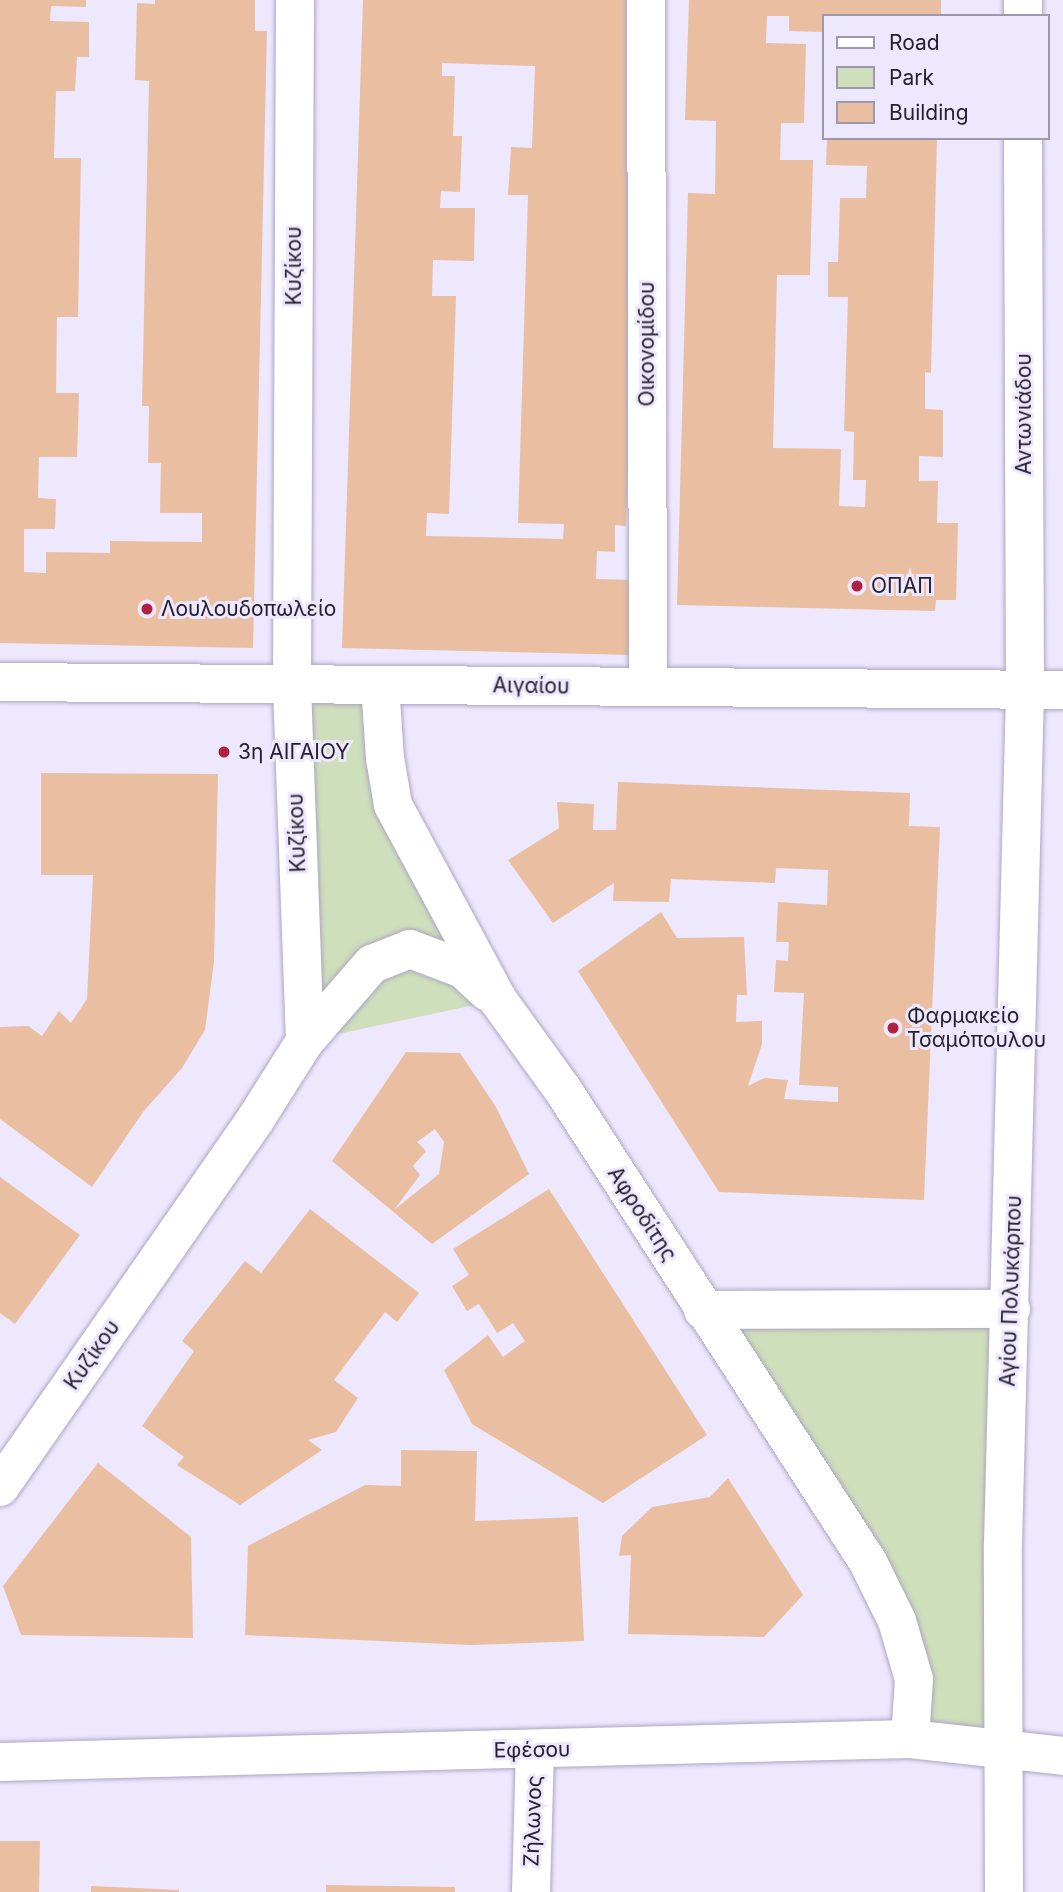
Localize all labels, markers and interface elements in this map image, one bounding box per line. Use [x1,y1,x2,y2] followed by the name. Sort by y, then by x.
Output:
[822,14,1049,140] legend
[889,30,940,55] text: Road
[889,65,934,90] text: Park
[889,100,969,125] text: Building
[281,226,307,306] street label: Κυζίκου
[634,282,660,406] street label: Οικονομίδου
[1011,353,1037,475] street label: Αντωνιάδου
[871,573,933,599] place label: ΟΠΑΠ
[849,578,865,594] marker: ΟΠΑΠ
[161,596,336,622] place label: Λουλουδοπωλείο
[139,601,155,617] marker: Λουλουδοπωλείο
[492,673,570,699] street label: Αιγαίου
[238,739,350,765] place label: 3η ΑΙΓΑΙΟΥ
[216,744,232,760] marker: 3η ΑΙΓΑΙΟΥ
[283,793,311,873] street label: Κυζίκου
[907,1003,1046,1053] place label: Φαρμακείο Τσαμόπουλου
[885,1020,901,1036] marker: Φαρμακείο Τσαμόπουλου
[602,1162,682,1266] street label: Αφροδίτης
[995,1195,1027,1387] street label: Αγίου Πολυκάρπου
[59,1315,125,1395] street label: Κυζίκου
[493,1737,571,1763] street label: Εφέσου
[519,1775,547,1867] street label: Ζήλωνος

